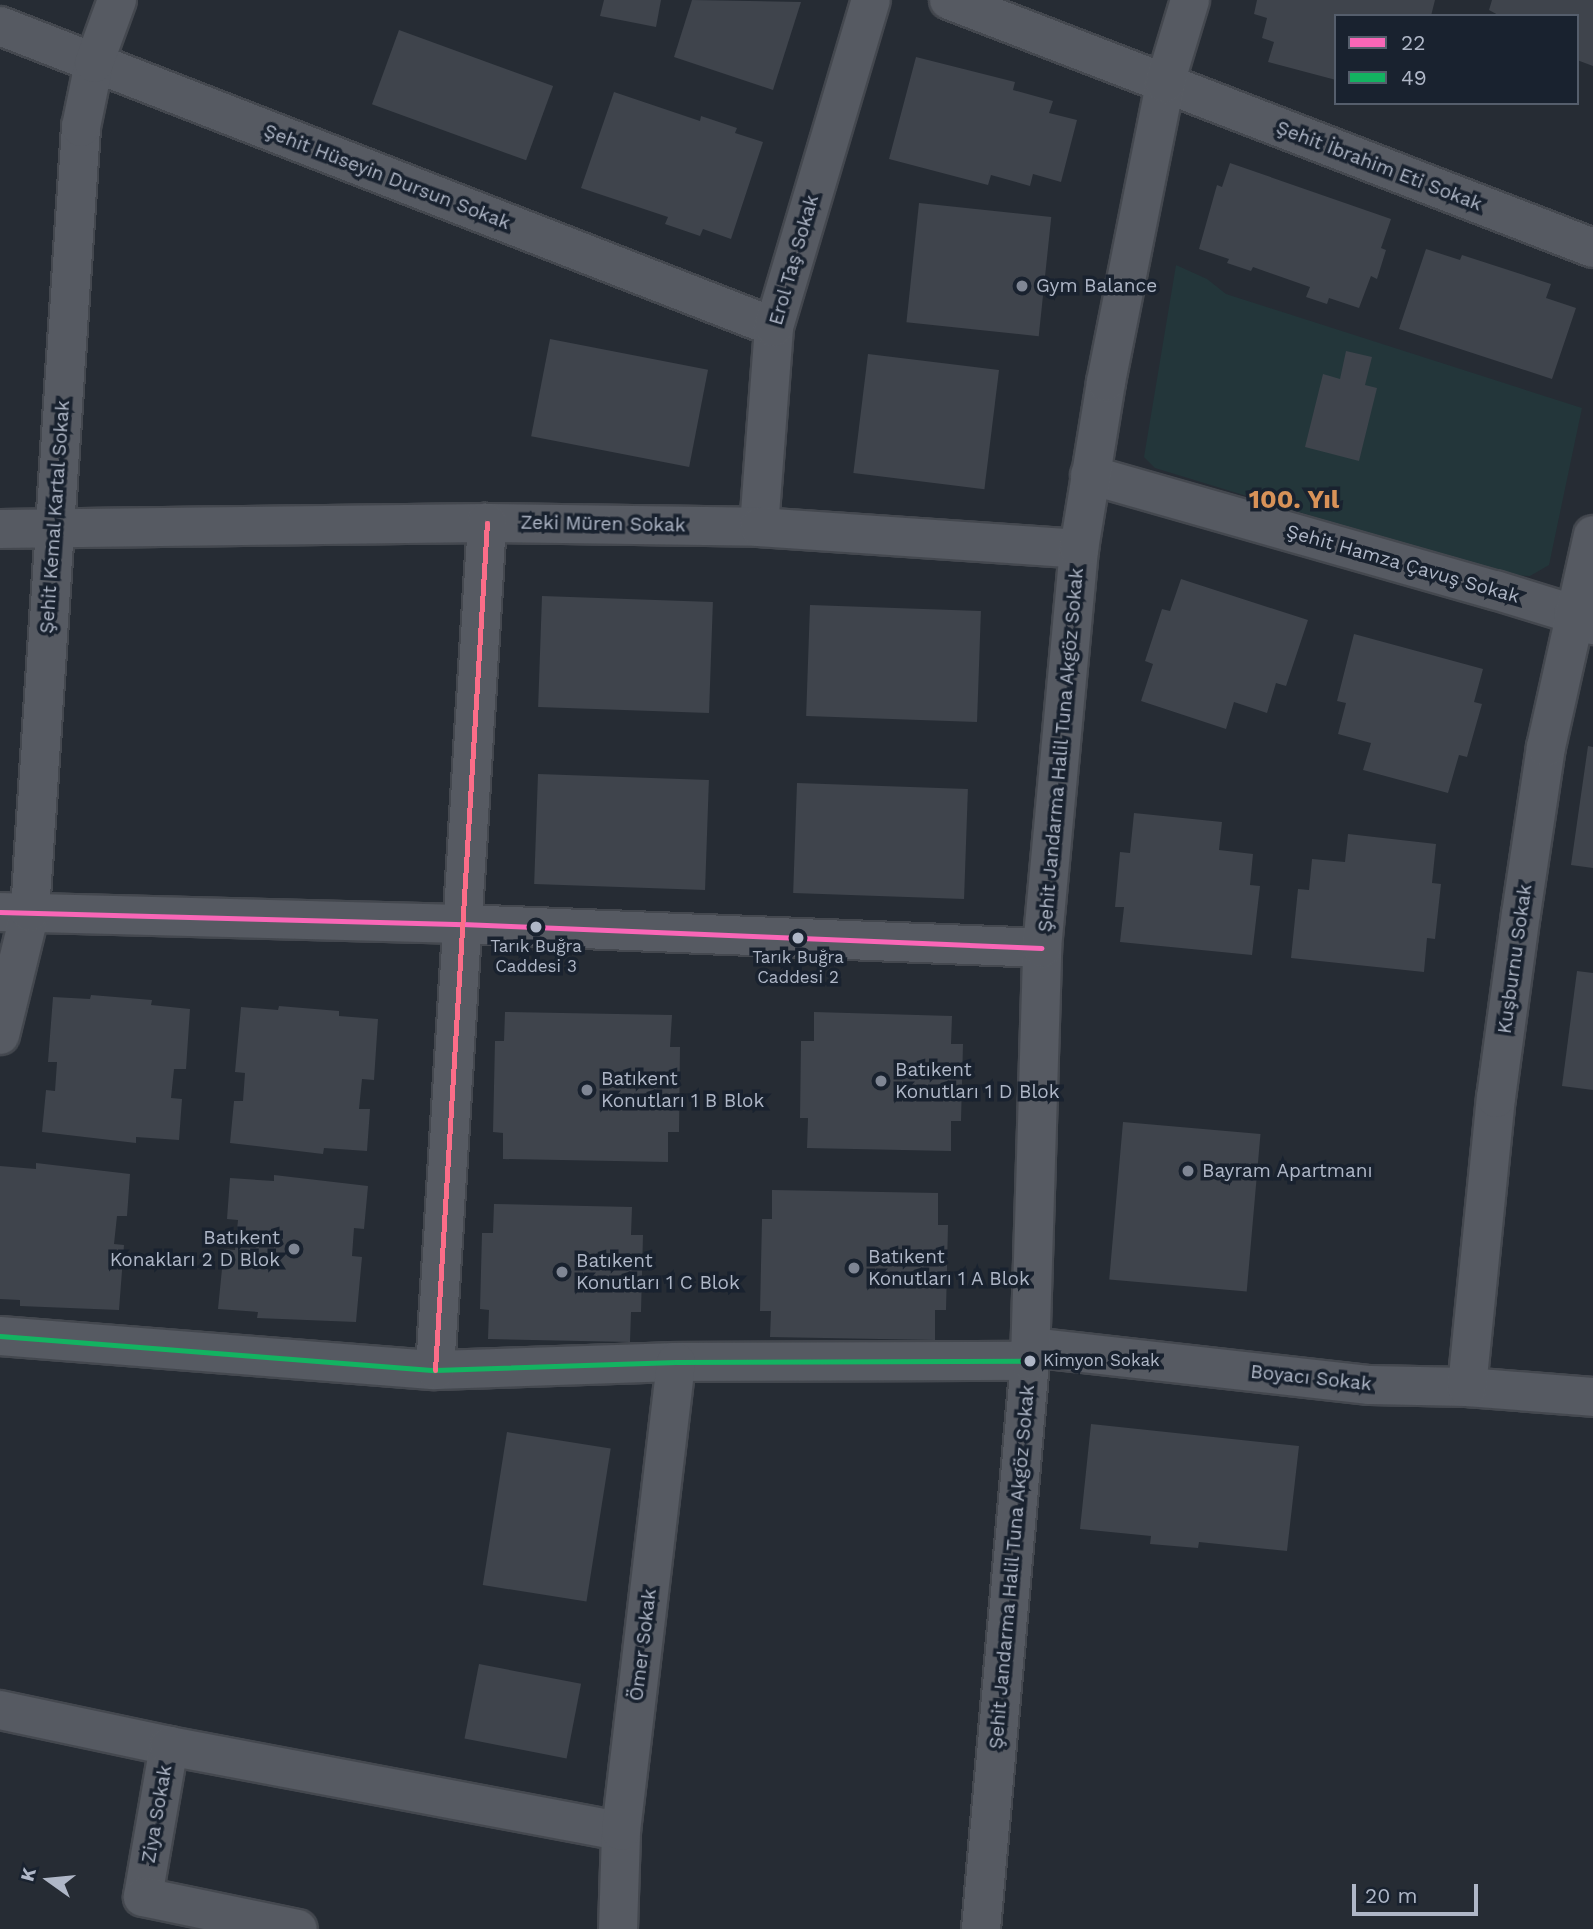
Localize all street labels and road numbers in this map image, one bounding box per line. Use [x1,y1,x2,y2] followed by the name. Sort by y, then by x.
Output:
[1273,116,1485,216] street label: Şehit İbrahim Eti Sokak
[261,119,513,235] street label: Şehit Hüseyin Dursun Sokak
[764,192,824,328] street label: Erol Taş Sokak
[35,399,75,635] street label: Şehit Kemal Kartal Sokak
[520,511,686,537] street label: Zeki Müren Sokak
[1284,520,1522,608] street label: Şehit Hamza Çavuş Sokak
[1034,565,1088,935] street label: Şehit Jandarma Halil Tuna Akgöz Sokak
[1493,883,1537,1035] street label: Kuşburnu Sokak
[1249,1360,1373,1396] street label: Boyacı Sokak
[985,1382,1039,1752] street label: Şehit Jandarma Halil Tuna Akgöz Sokak
[625,1587,661,1703] street label: Ömer Sokak
[137,1763,177,1865] street label: Ziya Sokak

